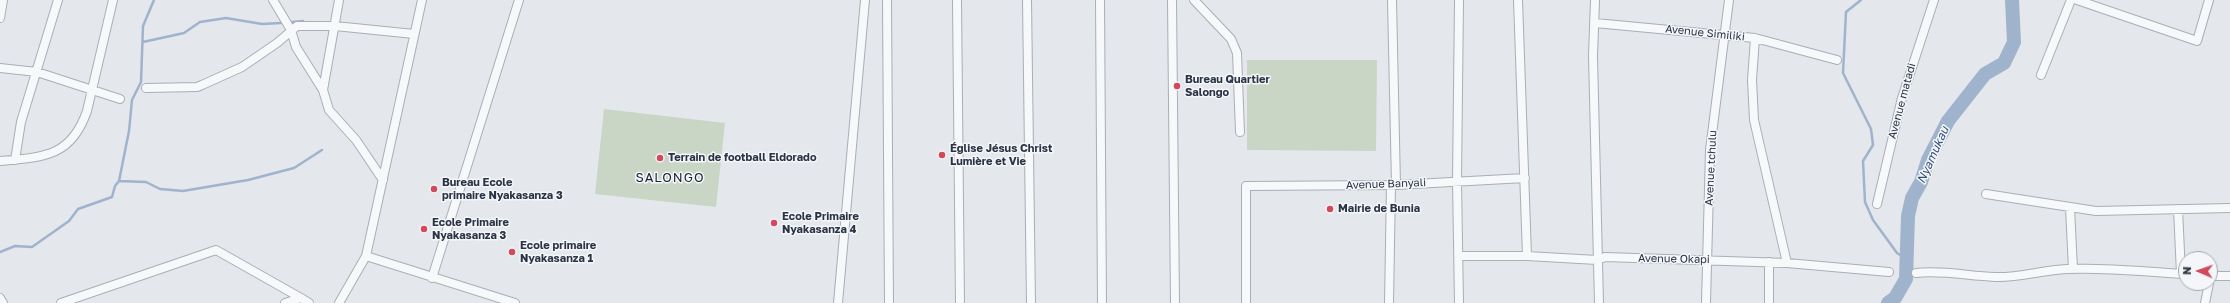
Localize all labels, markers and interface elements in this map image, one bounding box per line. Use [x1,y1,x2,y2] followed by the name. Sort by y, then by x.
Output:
[1665,22,1745,44] street label: Avenue Similiki
[1886,62,1918,140] street label: Avenue matadi
[1185,73,1270,99] place label: Bureau Quartier Salongo
[1172,81,1182,91] marker: Bureau Quartier Salongo
[1914,124,1952,186] water label: Nyamukau
[1702,130,1720,206] street label: Avenue tchulu
[950,142,1052,168] place label: Église Jésus Christ Lumière et Vie
[937,150,947,160] marker: Église Jésus Christ Lumière et Vie
[668,151,816,165] place label: Terrain de football Eldorado
[655,153,665,163] marker: Terrain de football Eldorado
[635,170,705,186] district label: SALONGO
[442,176,563,202] place label: Bureau Ecole primaire Nyakasanza 3
[1346,176,1426,192] street label: Avenue Banyali
[429,184,439,194] marker: Bureau Ecole primaire Nyakasanza 3
[1338,202,1420,216] place label: Mairie de Bunia
[1325,204,1335,214] marker: Mairie de Bunia
[782,210,859,236] place label: Ecole Primaire Nyakasanza 4
[432,216,509,242] place label: Ecole Primaire Nyakasanza 3
[769,218,779,228] marker: Ecole Primaire Nyakasanza 4
[419,224,429,234] marker: Ecole Primaire Nyakasanza 3
[520,239,596,265] place label: Ecole primaire Nyakasanza 1
[507,247,517,257] marker: Ecole primaire Nyakasanza 1
[2178,251,2218,291] north arrow
[1638,252,1710,266] street label: Avenue Okapi
[2180,266,2193,275] text: N

